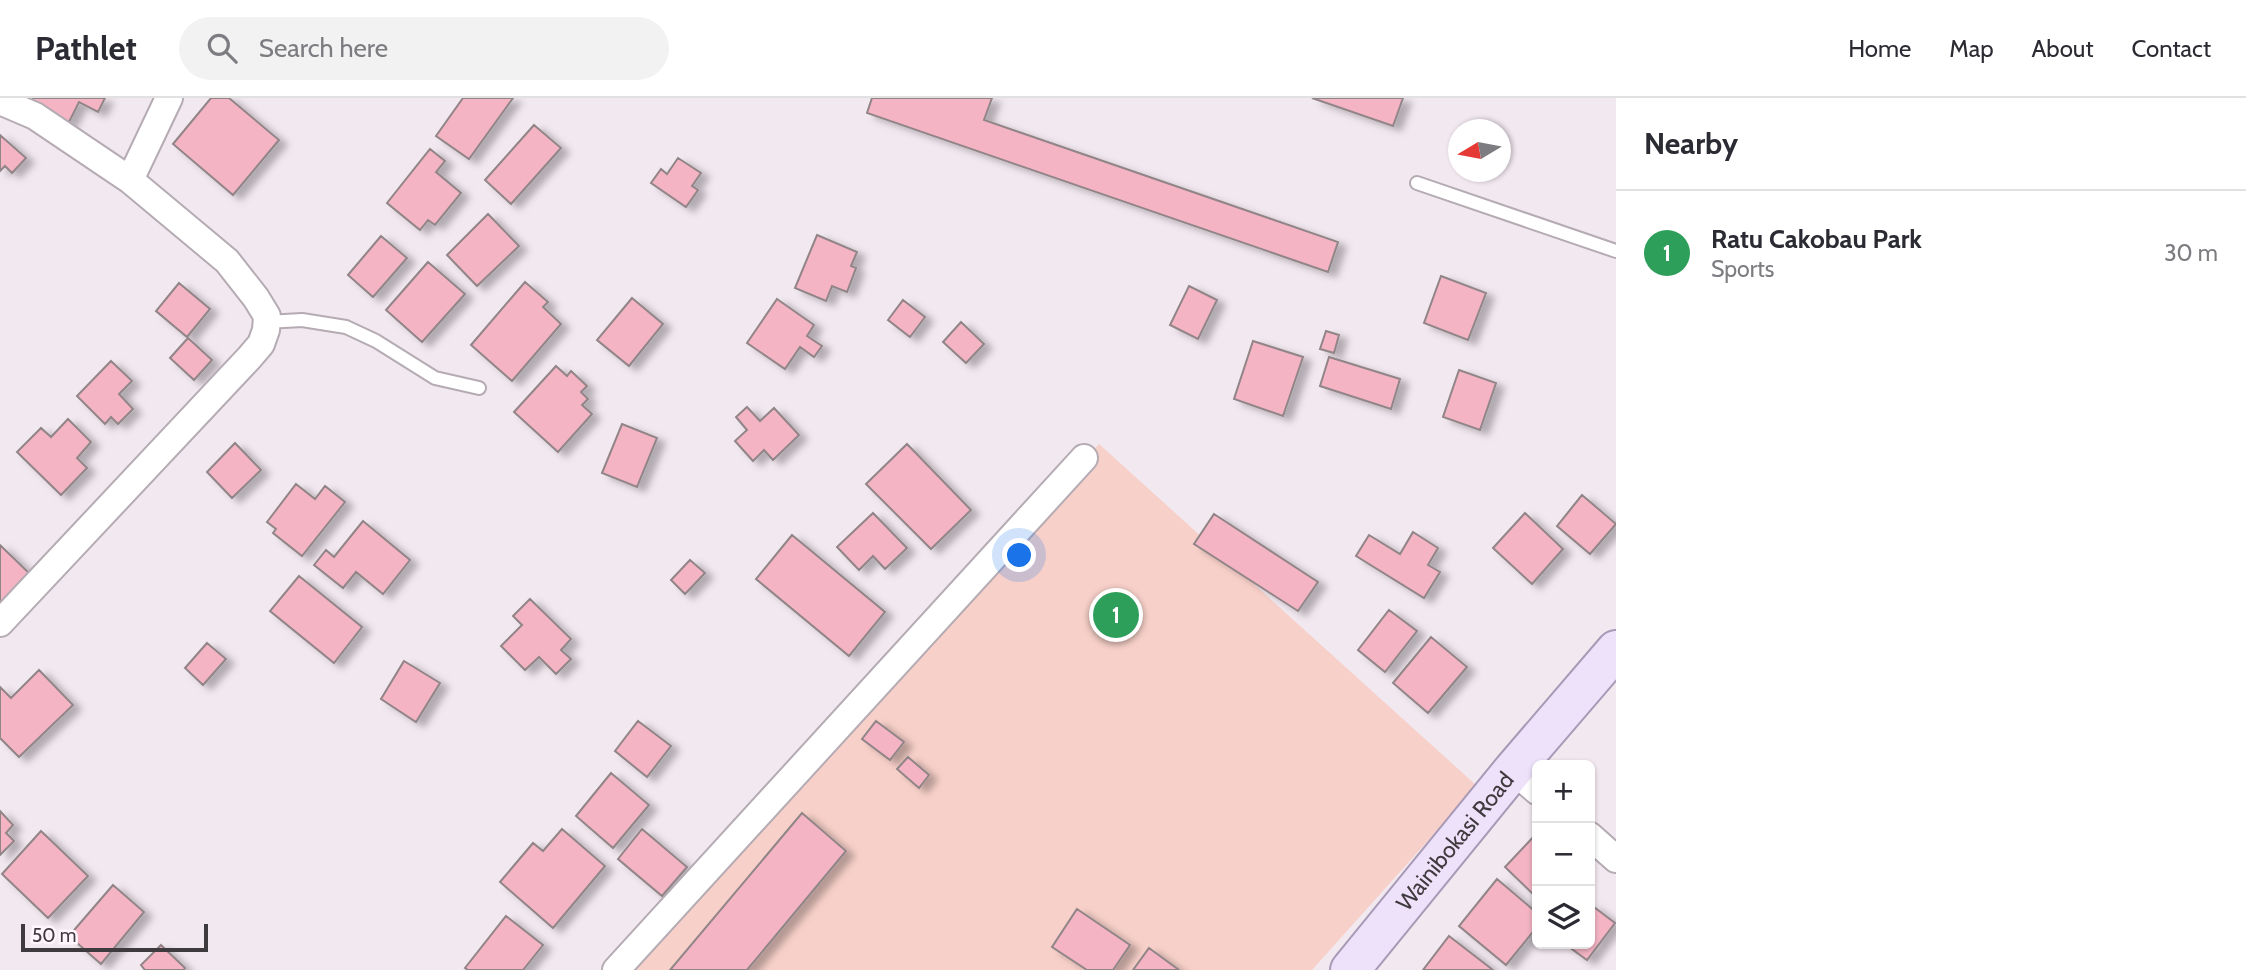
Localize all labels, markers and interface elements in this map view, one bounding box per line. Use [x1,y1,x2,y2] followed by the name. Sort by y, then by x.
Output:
[179,17,669,80] search box
[35,28,137,68] text: Pathlet
[203,29,241,67] icon: search
[259,32,388,64] text: Search here
[1848,34,1911,63] text: Home
[1949,34,1994,63] text: Map
[2032,34,2094,63] text: About
[2132,34,2211,63] text: Contact
[1448,119,1511,182] north arrow
[1644,125,1738,162] text: Nearby
[1711,223,1922,255] text: Ratu Cakobau Park
[1663,239,1671,267] text: 1
[2164,239,2218,267] text: 30 m
[1711,255,1774,283] text: Sports
[1002,538,1036,572] your location
[1093,589,1139,641] pin: 1
[1532,760,1595,949] map controls
[1532,760,1595,823] button: +
[1390,766,1520,916] street label: Wainibokasi Road
[1532,823,1595,886] button: −
[1532,886,1595,949] button: layers
[21,921,208,953] scale bar
[32,924,76,947] text: 50 m

